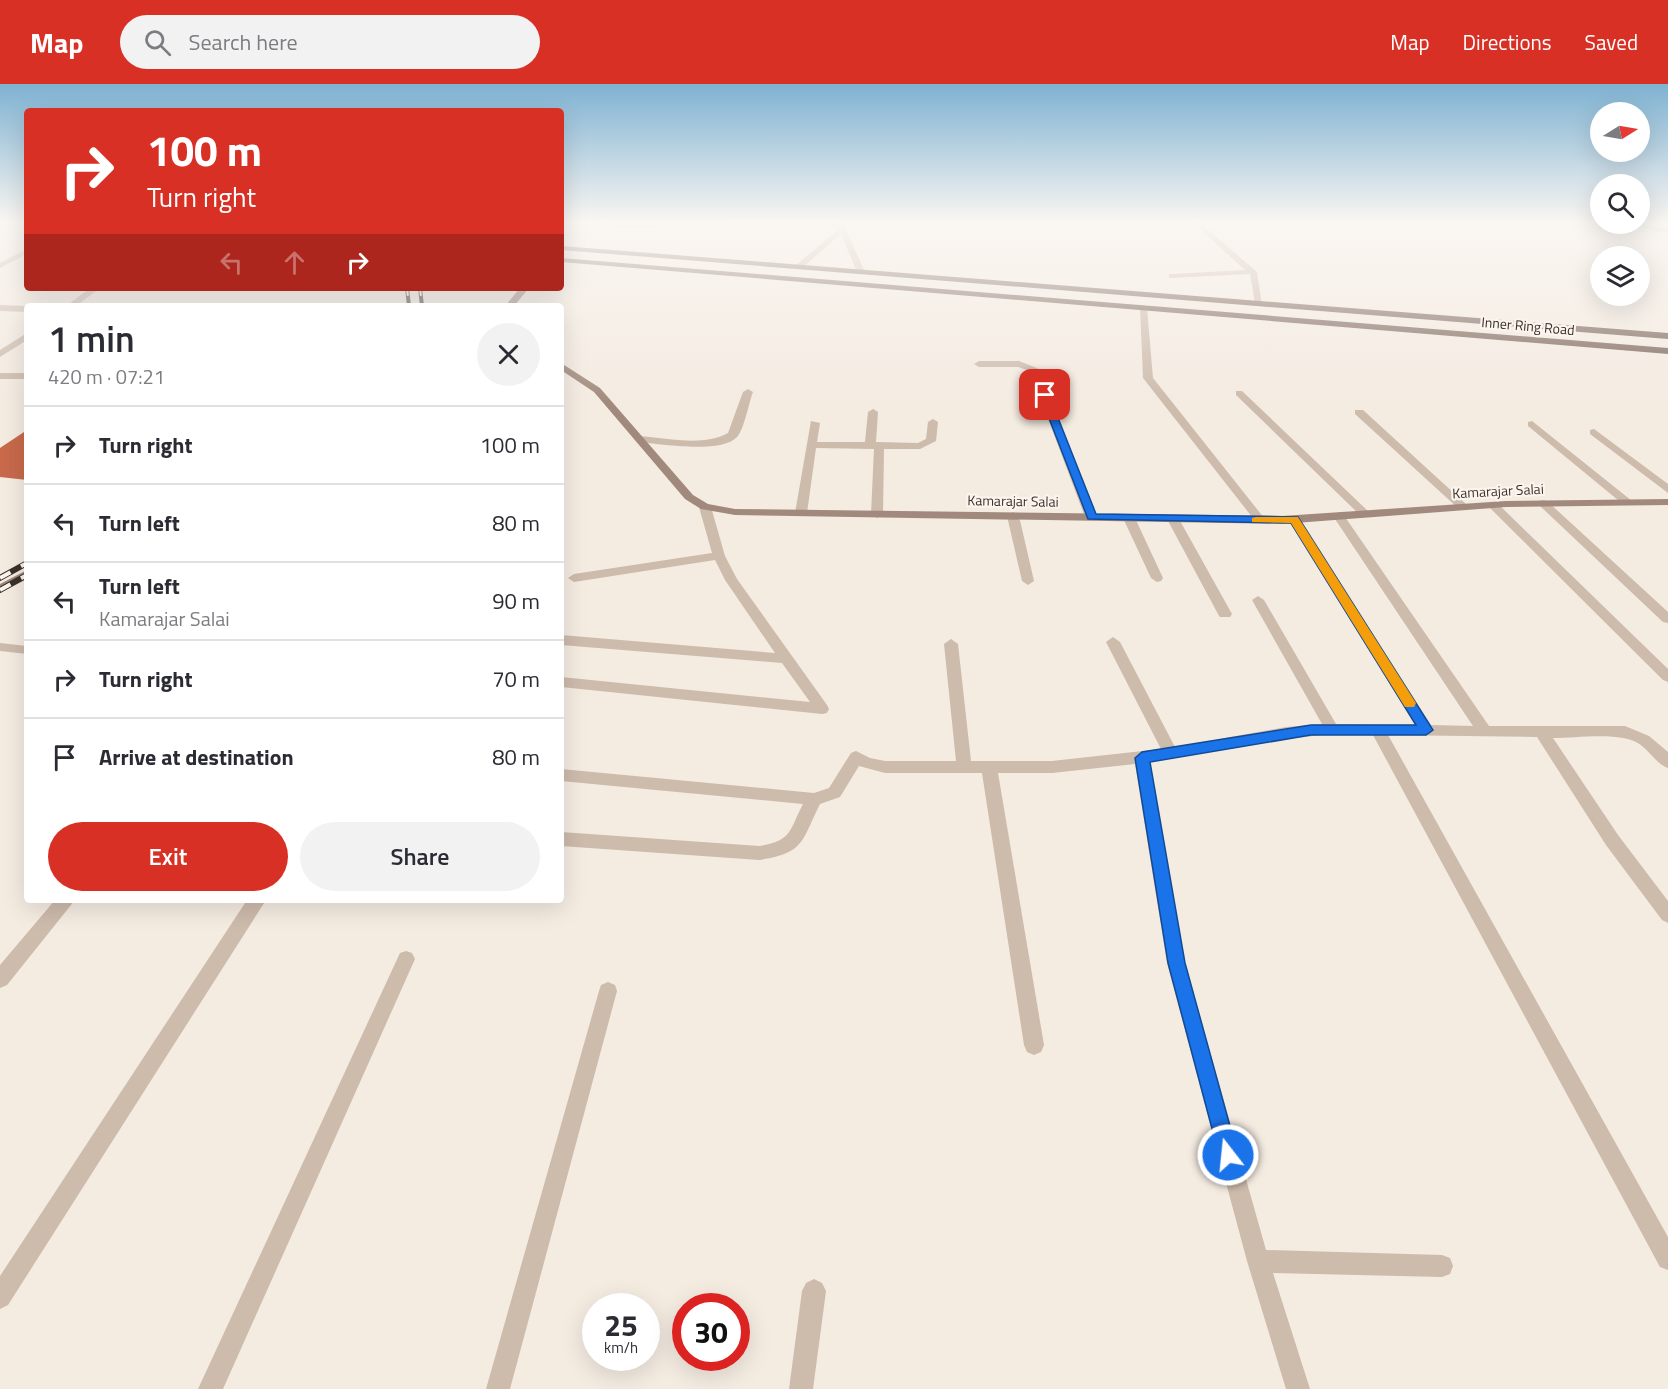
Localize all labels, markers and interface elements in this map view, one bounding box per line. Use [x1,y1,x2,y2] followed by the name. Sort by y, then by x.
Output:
[120,15,540,69] search box
[30,21,84,64] text: Map
[189,25,298,59] text: Search here
[141,26,174,59] icon: search
[1390,26,1430,58] text: Map
[1463,26,1552,58] text: Directions
[1585,26,1638,58] text: Saved
[1590,102,1650,162] north arrow
[1590,102,1650,306] map controls
[147,118,262,182] text: 100 m
[48,132,126,210] icon: right
[1590,174,1650,234] button: search
[147,176,256,217] text: Turn right
[215,246,248,279] icon: left
[278,246,311,279] icon: ahead
[341,246,374,279] icon: right
[1590,246,1650,306] button: layers
[48,311,135,366] text: 1 min
[1481,311,1575,340] street label: Inner Ring Road
[477,323,540,386] button: close
[48,361,165,392] text: 420 m · 07:21
[1019,369,1070,420] pin
[1028,378,1061,411] icon: arrive
[99,428,193,462] text: Turn right
[480,428,540,462] text: 100 m
[48,429,81,462] icon: right
[1452,478,1544,503] street label: Kamarajar Salai
[967,489,1059,512] street label: Kamarajar Salai
[99,506,180,540] text: Turn left
[492,506,540,540] text: 80 m
[48,507,81,540] icon: left
[99,569,180,603] text: Turn left
[492,584,540,618] text: 90 m
[48,585,81,618] icon: left
[99,603,230,634] text: Kamarajar Salai
[99,662,193,696] text: Turn right
[492,662,540,696] text: 70 m
[48,663,81,696] icon: right
[99,740,294,774] text: Arrive at destination
[492,740,540,774] text: 80 m
[48,741,81,774] icon: arrive
[48,822,288,891] button: Exit
[300,822,540,891] button: Share
[1196,1123,1260,1187] position arrow
[672,1293,750,1371] speed limit sign: 30
[604,1302,638,1348] text: 25
[604,1336,638,1359] text: km/h

